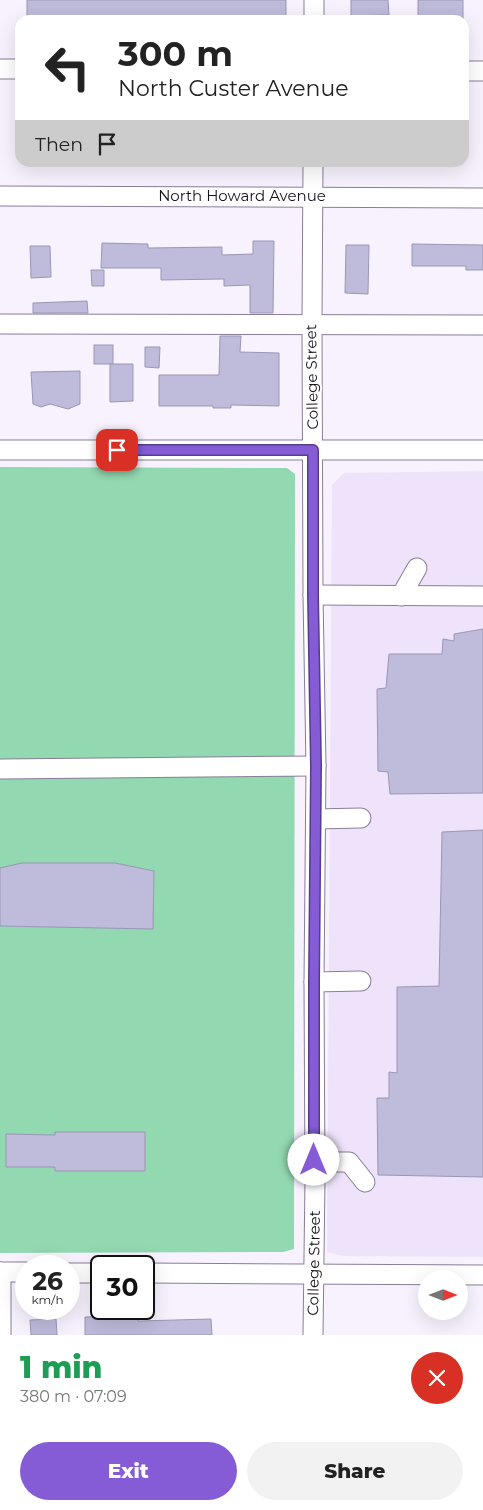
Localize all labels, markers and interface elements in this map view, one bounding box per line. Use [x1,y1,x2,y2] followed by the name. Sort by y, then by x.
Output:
[118,32,233,75] text: 300 m
[35,35,100,100] icon: left
[118,75,349,102] text: North Custer Avenue
[93,130,121,158] icon: arrive
[35,133,83,156] text: Then
[158,186,326,205] street label: North Howard Avenue
[301,324,322,430] street label: College Street
[96,429,138,471] pin
[103,436,131,464] icon: arrive
[287,1133,339,1185] position arrow
[303,1210,324,1316] street label: College Street
[90,1255,155,1320] speed limit sign: 30
[32,1266,63,1296] text: 26
[418,1270,468,1320] north arrow
[418,1270,468,1320] map controls
[31,1292,64,1307] text: km/h
[20,1349,103,1386] text: 1 min
[411,1352,463,1404] button: close
[20,1387,127,1406] text: 380 m · 07:09
[20,1442,237,1500] button: Exit
[247,1442,463,1500] button: Share

